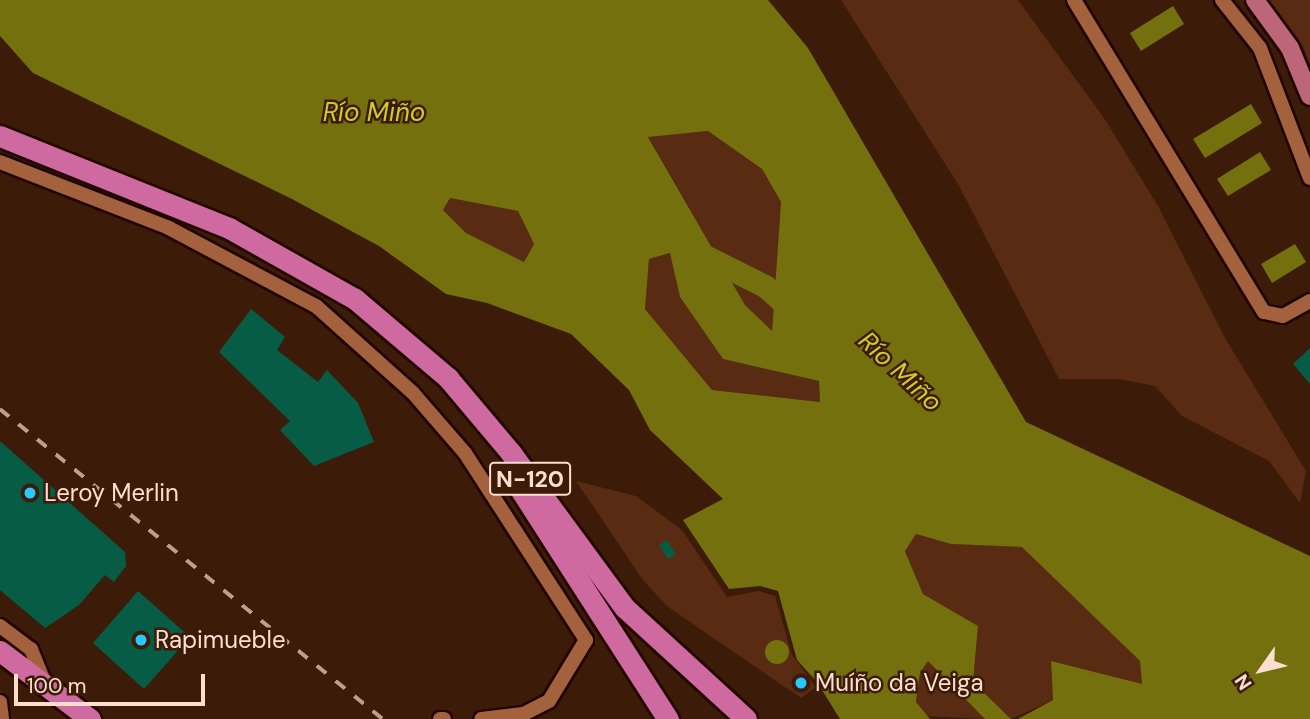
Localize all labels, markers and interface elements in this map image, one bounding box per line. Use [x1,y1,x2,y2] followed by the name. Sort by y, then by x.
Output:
[323,97,425,129] water label: Río Miño
[852,326,948,418] water label: Río Miño
[488,460,572,499] road number: N-120
[44,479,179,507] place label: Leroy Merlin
[22,485,38,501] marker: Leroy Merlin
[155,626,286,654] place label: Rapimueble
[133,632,149,648] marker: Rapimueble
[1226,635,1296,705] north arrow
[18,660,208,704] scale bar
[815,669,984,697] place label: Muíño da Veiga
[1229,669,1257,695] text: N
[27,672,87,700] text: 100 m
[793,675,809,691] marker: Muíño da Veiga

